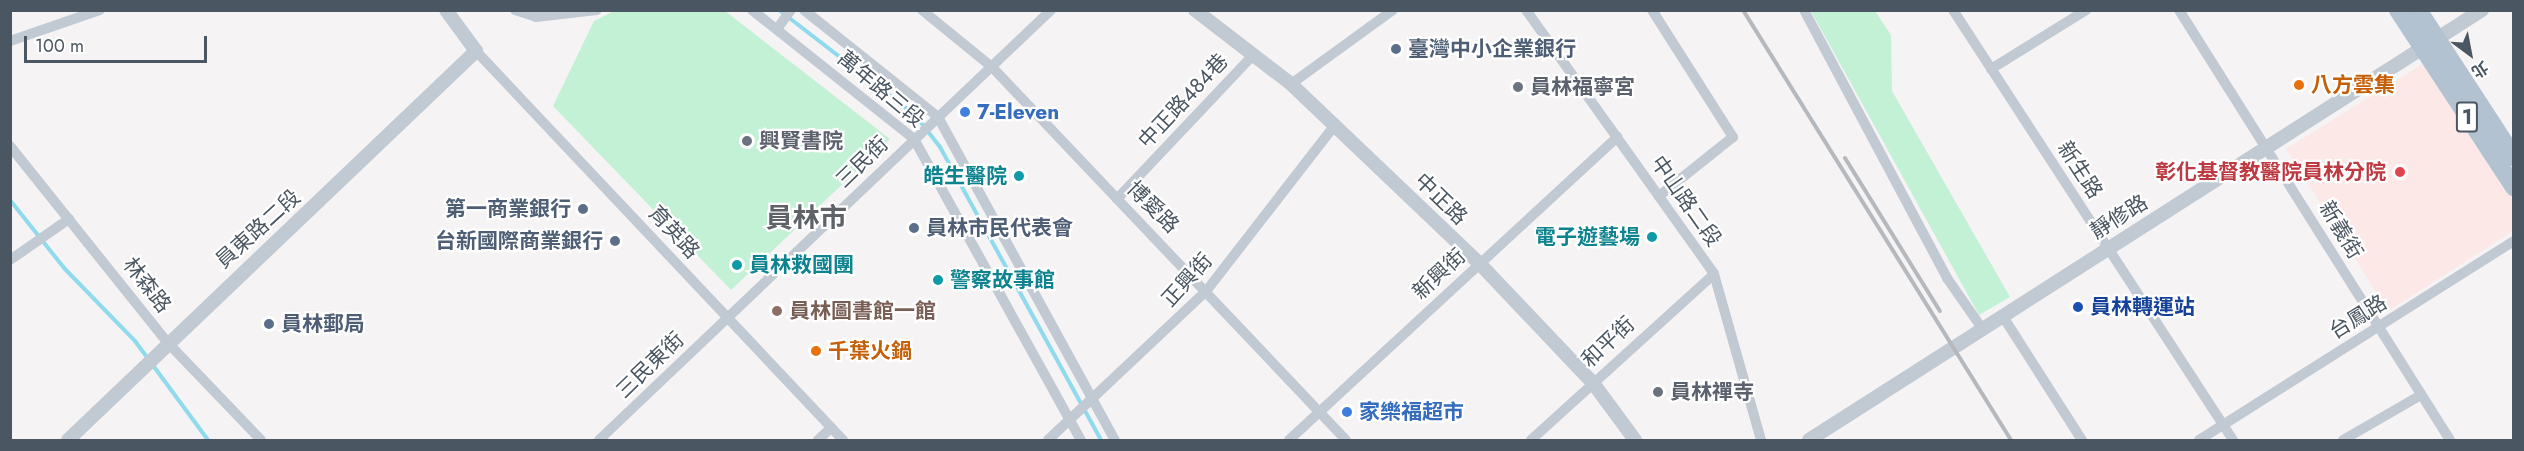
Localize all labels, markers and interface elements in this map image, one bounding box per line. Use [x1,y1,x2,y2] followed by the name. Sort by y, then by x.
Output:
[27,24,210,62] scale bar
[2440,24,2500,84] north arrow
[35,33,84,59] text: 100 m
[1408,36,1576,62] place label: 臺灣中小企業銀行
[1389,42,1403,56] marker: 臺灣中小企業銀行
[833,46,929,132] street label: 萬年路三段
[1133,49,1233,153] street label: 中正路484巷
[2467,56,2493,84] text: 北
[2311,72,2395,98] place label: 八方雲集
[1530,74,1635,100] place label: 員林福寧宮
[2292,78,2306,92] marker: 八方雲集
[1511,80,1525,94] marker: 員林福寧宮
[977,99,1059,125] place label: 7-Eleven
[2455,100,2479,134] road number: 1
[958,105,972,119] marker: 7-Eleven
[759,128,843,154] place label: 興賢書院
[831,131,893,193] street label: 三民街
[740,134,754,148] marker: 興賢書院
[2052,137,2108,203] street label: 新生路
[1646,151,1726,251] street label: 中山路二段
[2155,159,2386,185] place label: 彰化基督教醫院員林分院
[923,163,1007,189] place label: 皓生醫院
[2391,163,2409,181] marker: 彰化基督教醫院員林分院
[1410,168,1472,230] street label: 中正路
[1012,169,1026,183] marker: 皓生醫院
[1122,176,1184,238] street label: 博愛路
[211,185,305,273] street label: 員東路二段
[2086,190,2152,244] street label: 靜修路
[445,196,571,222] place label: 第一商業銀行
[2314,197,2368,263] street label: 新義街
[643,200,705,264] street label: 育英路
[576,202,590,216] marker: 第一商業銀行
[766,202,846,234] district label: 員林市
[926,215,1073,241] place label: 員林市民代表會
[907,221,921,235] marker: 員林市民代表會
[1535,224,1640,250] place label: 電子遊藝場
[435,228,603,254] place label: 台新國際商業銀行
[1645,230,1659,244] marker: 電子遊藝場
[608,234,622,248] marker: 台新國際商業銀行
[1407,243,1471,305] street label: 新興街
[1157,248,1217,312] street label: 正興街
[118,252,176,318] street label: 林森路
[749,252,854,278] place label: 員林救國團
[730,258,744,272] marker: 員林救國團
[950,267,1055,293] place label: 警察故事館
[931,273,945,287] marker: 警察故事館
[2325,290,2391,344] street label: 台鳳路
[2090,294,2195,320] place label: 員林轉運站
[789,298,936,324] place label: 員林圖書館一館
[2071,300,2085,314] marker: 員林轉運站
[770,304,784,318] marker: 員林圖書館一館
[281,311,365,337] place label: 員林郵局
[1576,311,1640,373] street label: 和平街
[262,317,276,331] marker: 員林郵局
[611,327,689,403] street label: 三民東街
[828,338,912,364] place label: 千葉火鍋
[809,344,823,358] marker: 千葉火鍋
[1670,379,1754,405] place label: 員林禪寺
[1651,385,1665,399] marker: 員林禪寺
[1359,399,1464,425] place label: 家樂福超市
[1340,405,1354,419] marker: 家樂福超市

